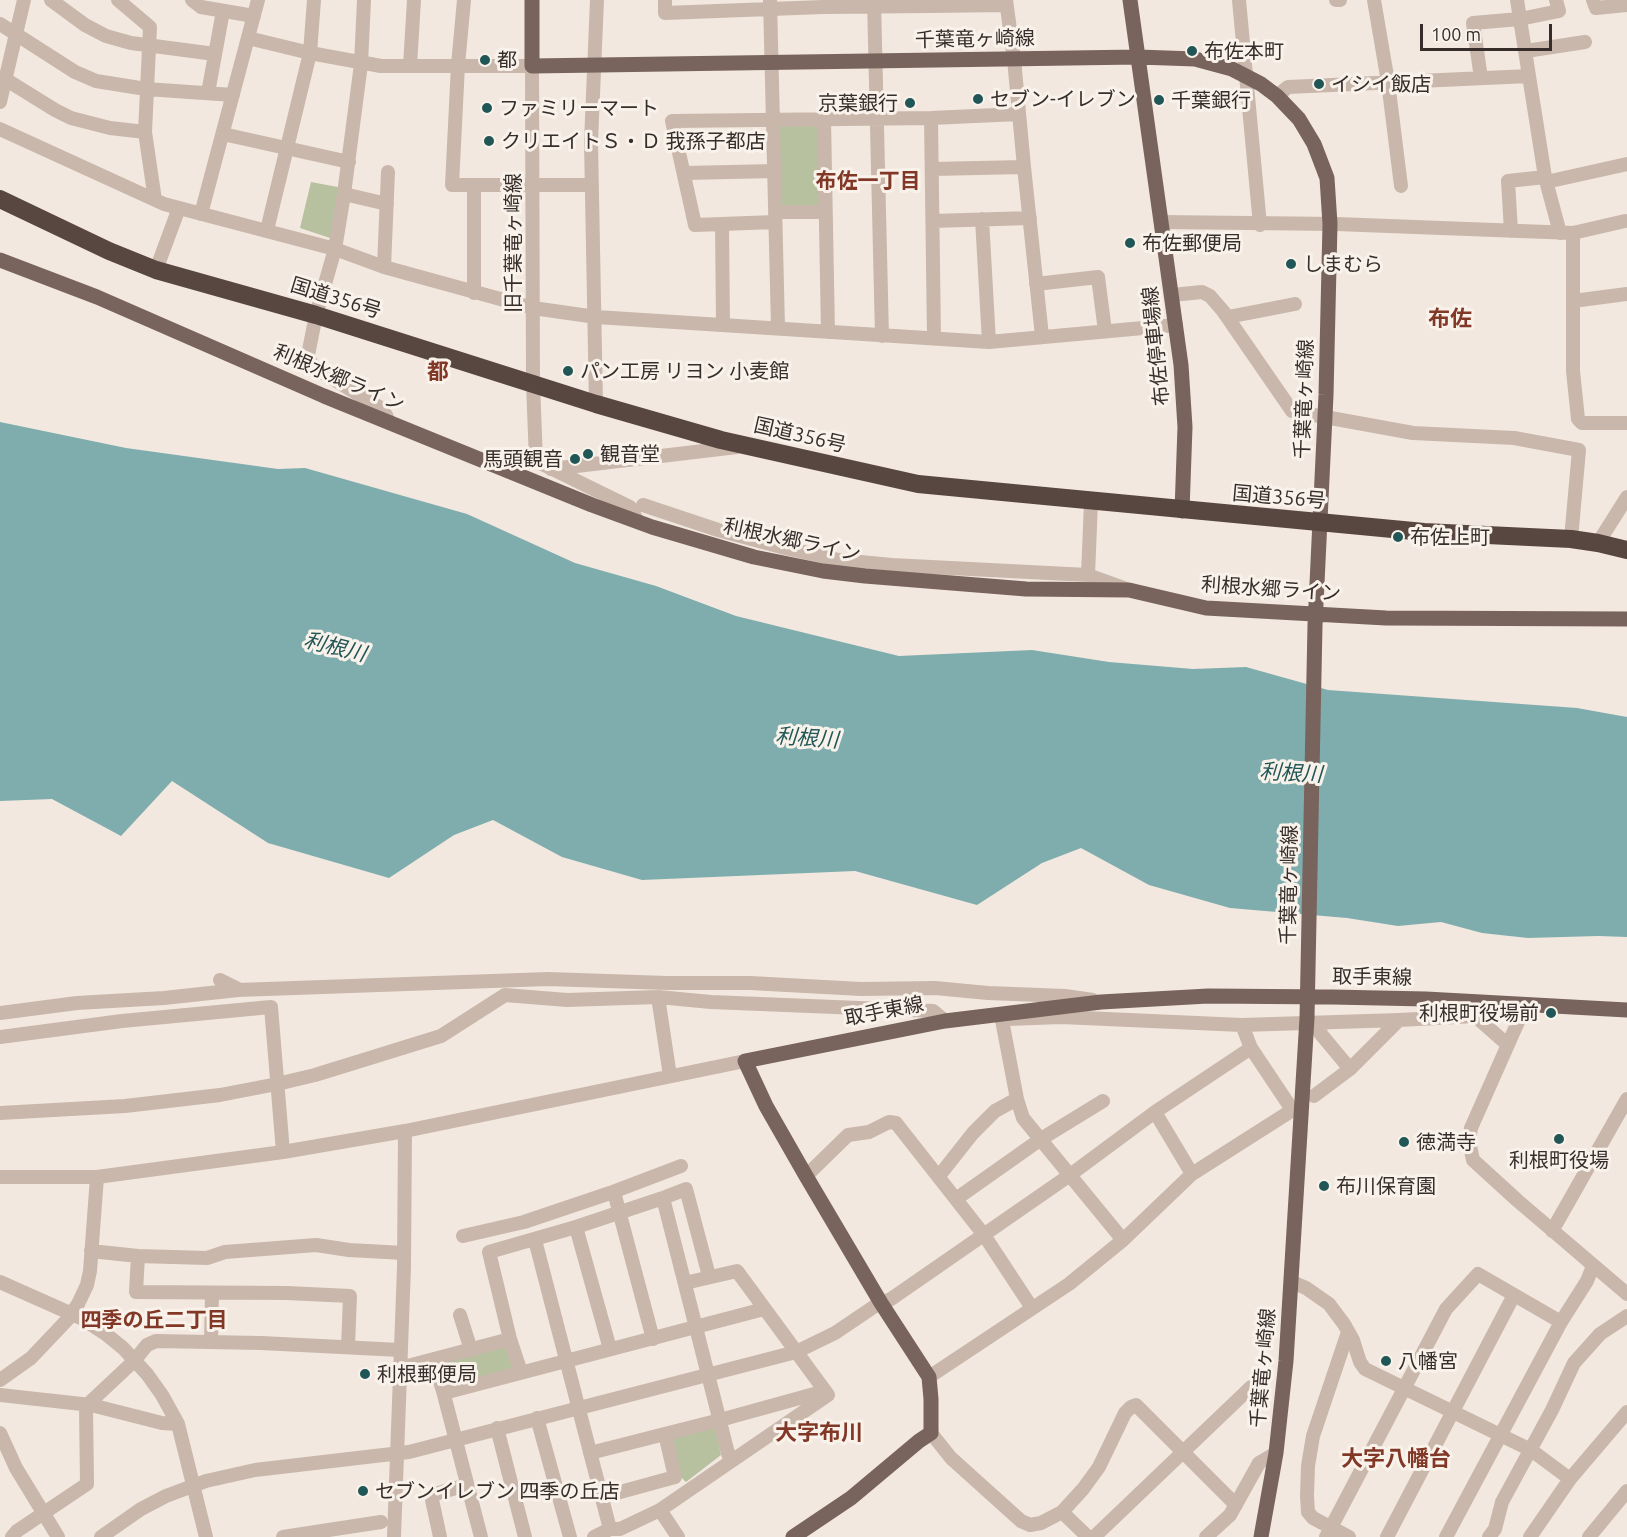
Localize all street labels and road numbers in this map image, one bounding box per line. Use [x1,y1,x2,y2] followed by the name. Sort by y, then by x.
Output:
[915,26,1035,52] street label: 千葉竜ヶ崎線
[501,173,525,313] street label: 旧千葉竜ヶ崎線
[288,273,384,323] street label: 国道356号
[1138,285,1174,407] street label: 布佐停車場線
[1290,339,1318,459] street label: 千葉竜ヶ崎線
[270,340,408,416] street label: 利根水郷ライン
[752,413,848,457] street label: 国道356号
[1231,481,1327,513] street label: 国道356号
[721,514,863,566] street label: 利根水郷ライン
[1200,572,1342,606] street label: 利根水郷ライン
[1276,825,1302,945] street label: 千葉竜ヶ崎線
[1332,964,1412,990] street label: 取手東線
[842,992,926,1030] street label: 取手東線
[1246,1307,1280,1429] street label: 千葉竜ヶ崎線

